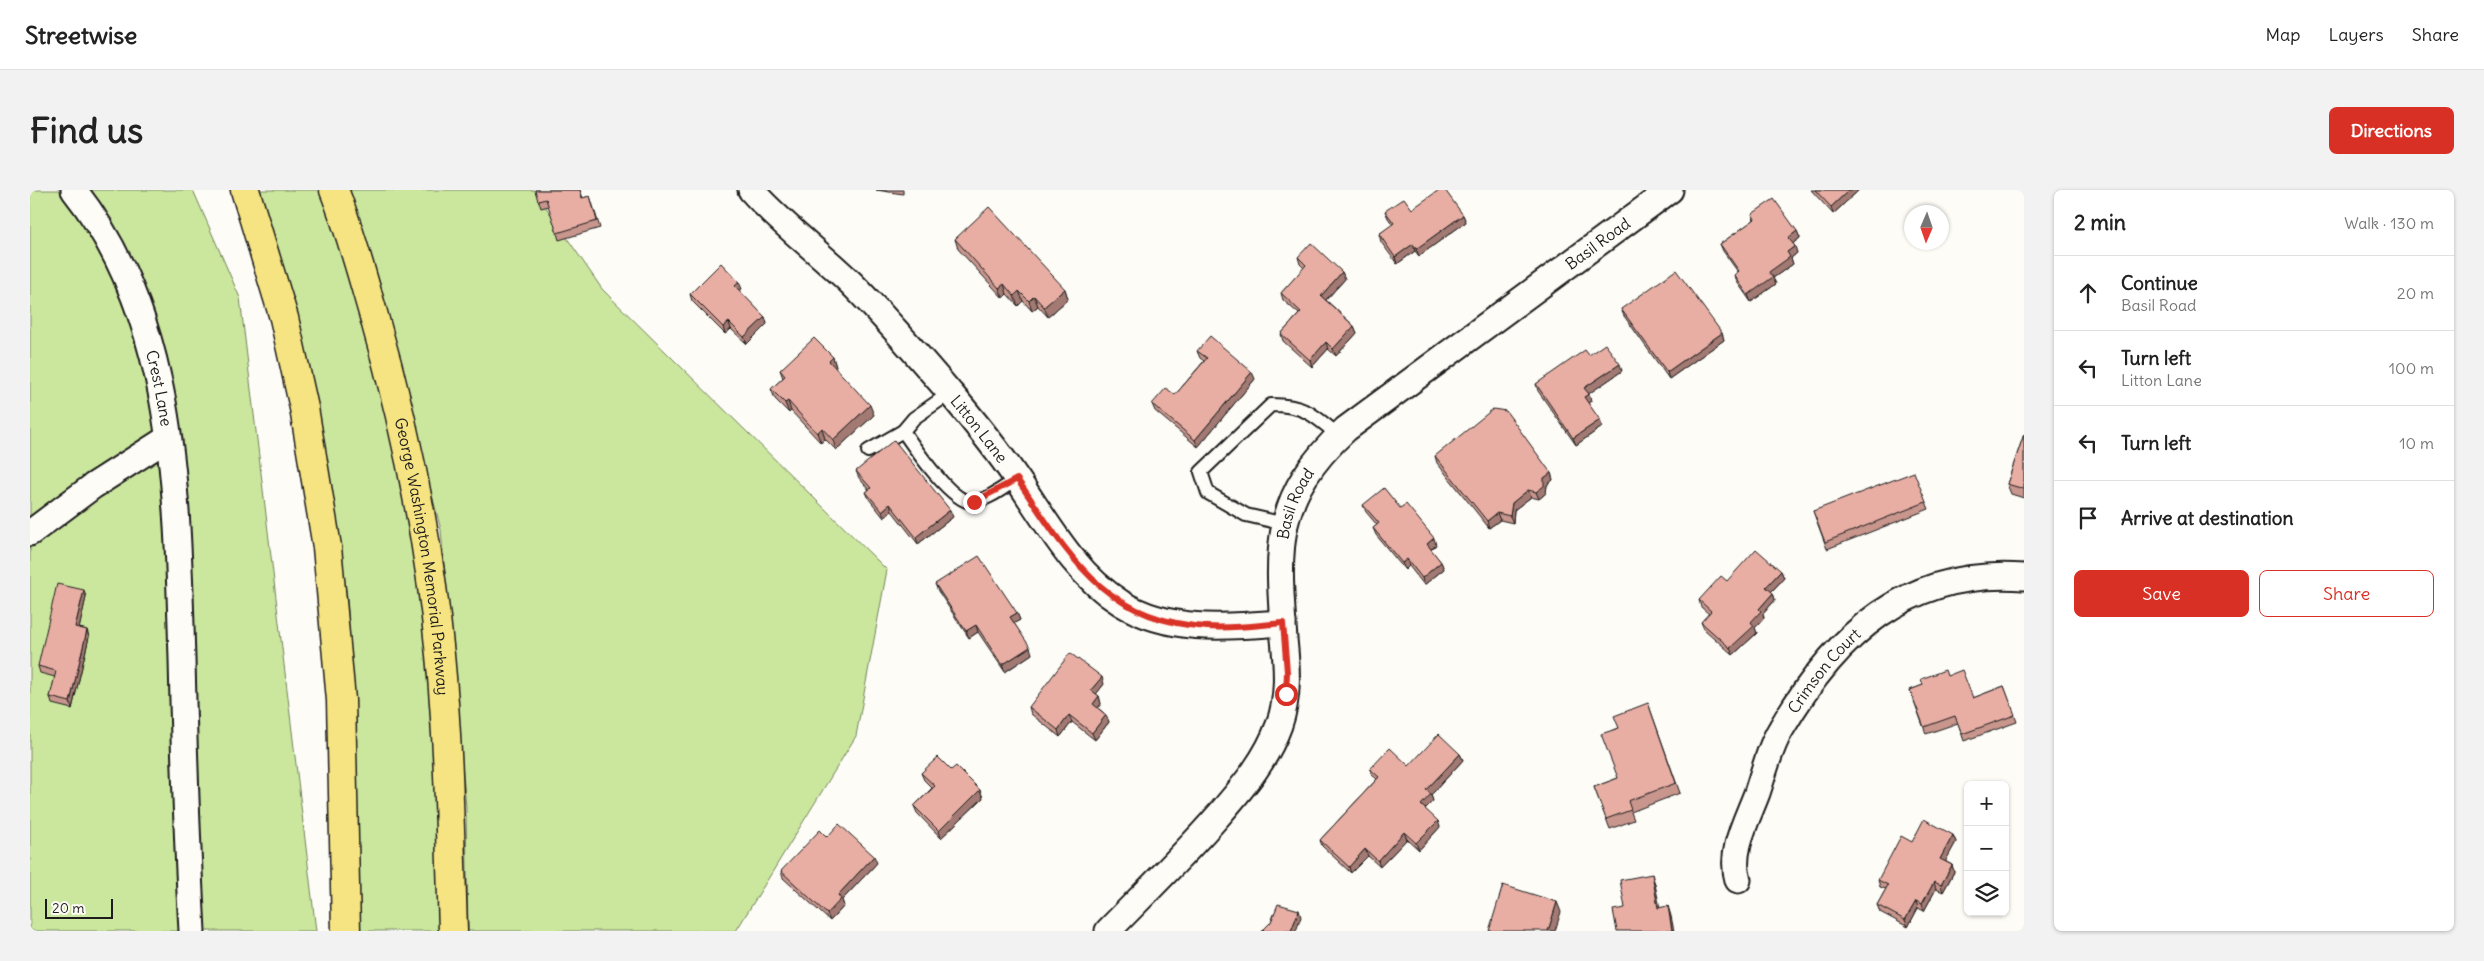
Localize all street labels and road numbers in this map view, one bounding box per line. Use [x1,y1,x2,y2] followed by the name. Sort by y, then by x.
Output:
[1561,213,1634,274] street label: Basil Road
[142,348,177,428] street label: Crest Lane
[946,391,1012,467] street label: Litton Lane
[391,416,453,696] street label: George Washington Memorial Parkway
[1272,464,1318,541] street label: Basil Road
[1783,623,1865,717] street label: Crimson Court

